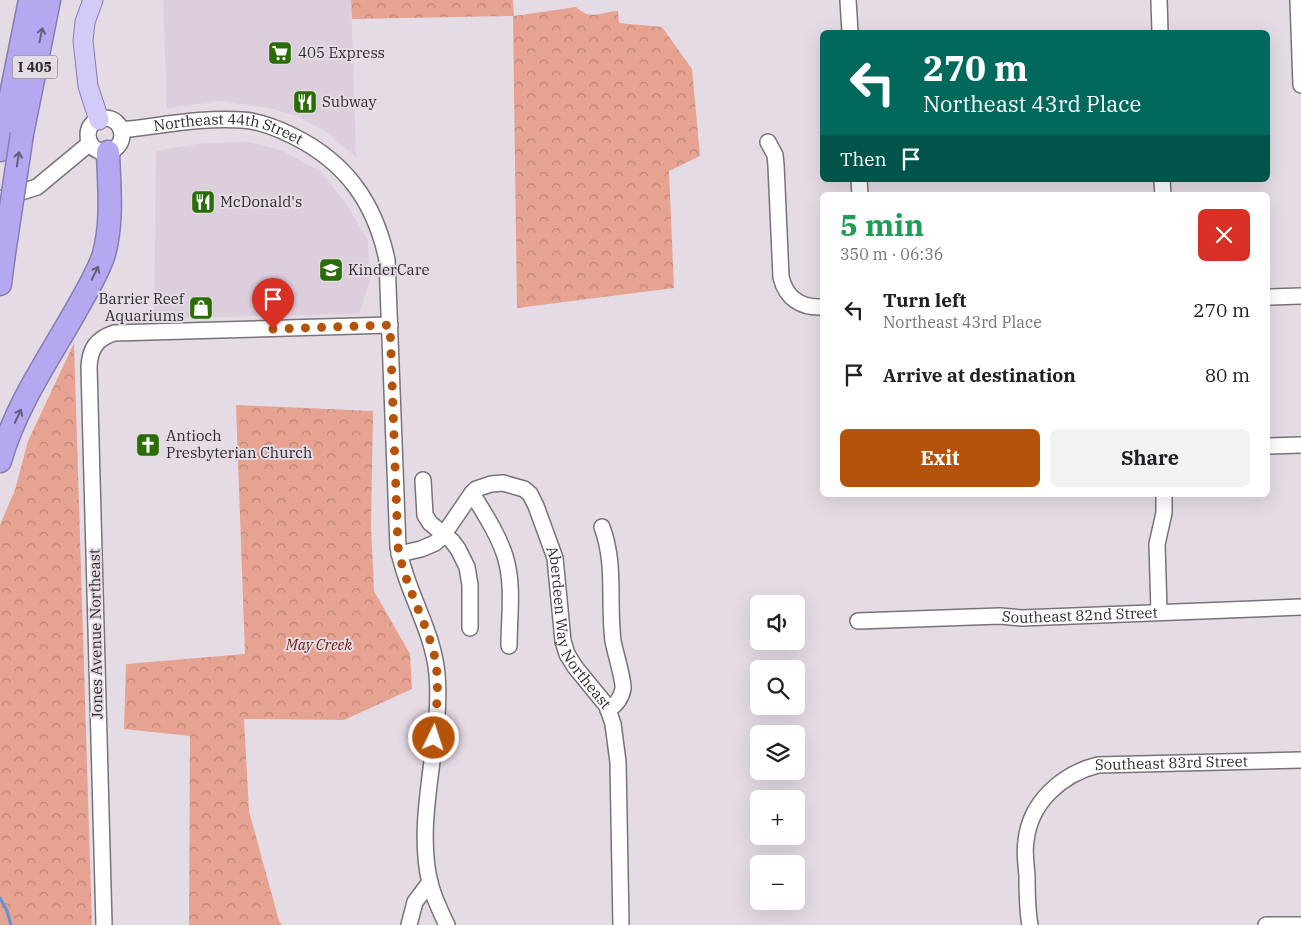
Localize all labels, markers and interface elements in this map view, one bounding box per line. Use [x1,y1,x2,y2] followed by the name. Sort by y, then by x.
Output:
[37,27,47,43] one-way arrow
[267,40,293,66] supermarket icon: 405 Express
[298,43,385,62] place label: 405 Express
[923,45,1028,91] text: 270 m
[840,50,905,115] icon: left
[12,56,58,78] road number: I 405
[292,89,318,115] restaurant icon: Subway
[923,89,1141,118] text: Northeast 43rd Place
[322,92,377,111] place label: Subway
[152,109,306,148] street label: Northeast 44th Street
[897,145,925,173] icon: arrive
[840,147,887,171] text: Then
[13,152,23,168] one-way arrow
[190,189,216,215] restaurant icon: McDonald's
[220,192,302,211] place label: McDonald's
[840,205,924,244] text: 5 min
[1198,209,1250,261] button: close
[840,244,943,264] text: 350 m · 06:36
[318,257,344,283] school or university icon: KinderCare
[348,260,429,279] place label: KinderCare
[91,266,100,281] one-way arrow
[252,278,294,329] pin
[259,285,287,313] icon: arrive
[883,288,966,312] text: Turn left
[99,289,185,325] place label: Barrier Reef Aquariums
[188,295,214,321] shop icon: Barrier Reef Aquariums
[840,296,868,324] icon: left
[1193,298,1250,322] text: 270 m
[883,312,1042,332] text: Northeast 43rd Place
[840,361,868,389] icon: arrive
[883,363,1076,387] text: Arrive at destination
[1205,363,1250,387] text: 80 m
[13,409,23,424] one-way arrow
[166,426,312,462] place label: Antioch Presbyterian Church
[840,429,1040,487] button: Exit
[1050,429,1250,487] button: Share
[135,432,161,458] church icon: Antioch Presbyterian Church
[542,543,615,713] street label: Aberdeen Way Northeast
[85,549,106,719] street label: Jones Avenue Northeast
[750,595,805,910] map controls
[750,595,805,650] button: sound
[1001,603,1158,627] street label: Southeast 82nd Street
[285,635,352,654] park label: May Creek
[750,660,805,715] button: search
[407,711,459,763] position arrow
[750,725,805,780] button: layers
[1095,751,1248,774] street label: Southeast 83rd Street
[750,790,805,845] button: +
[750,855,805,910] button: −

